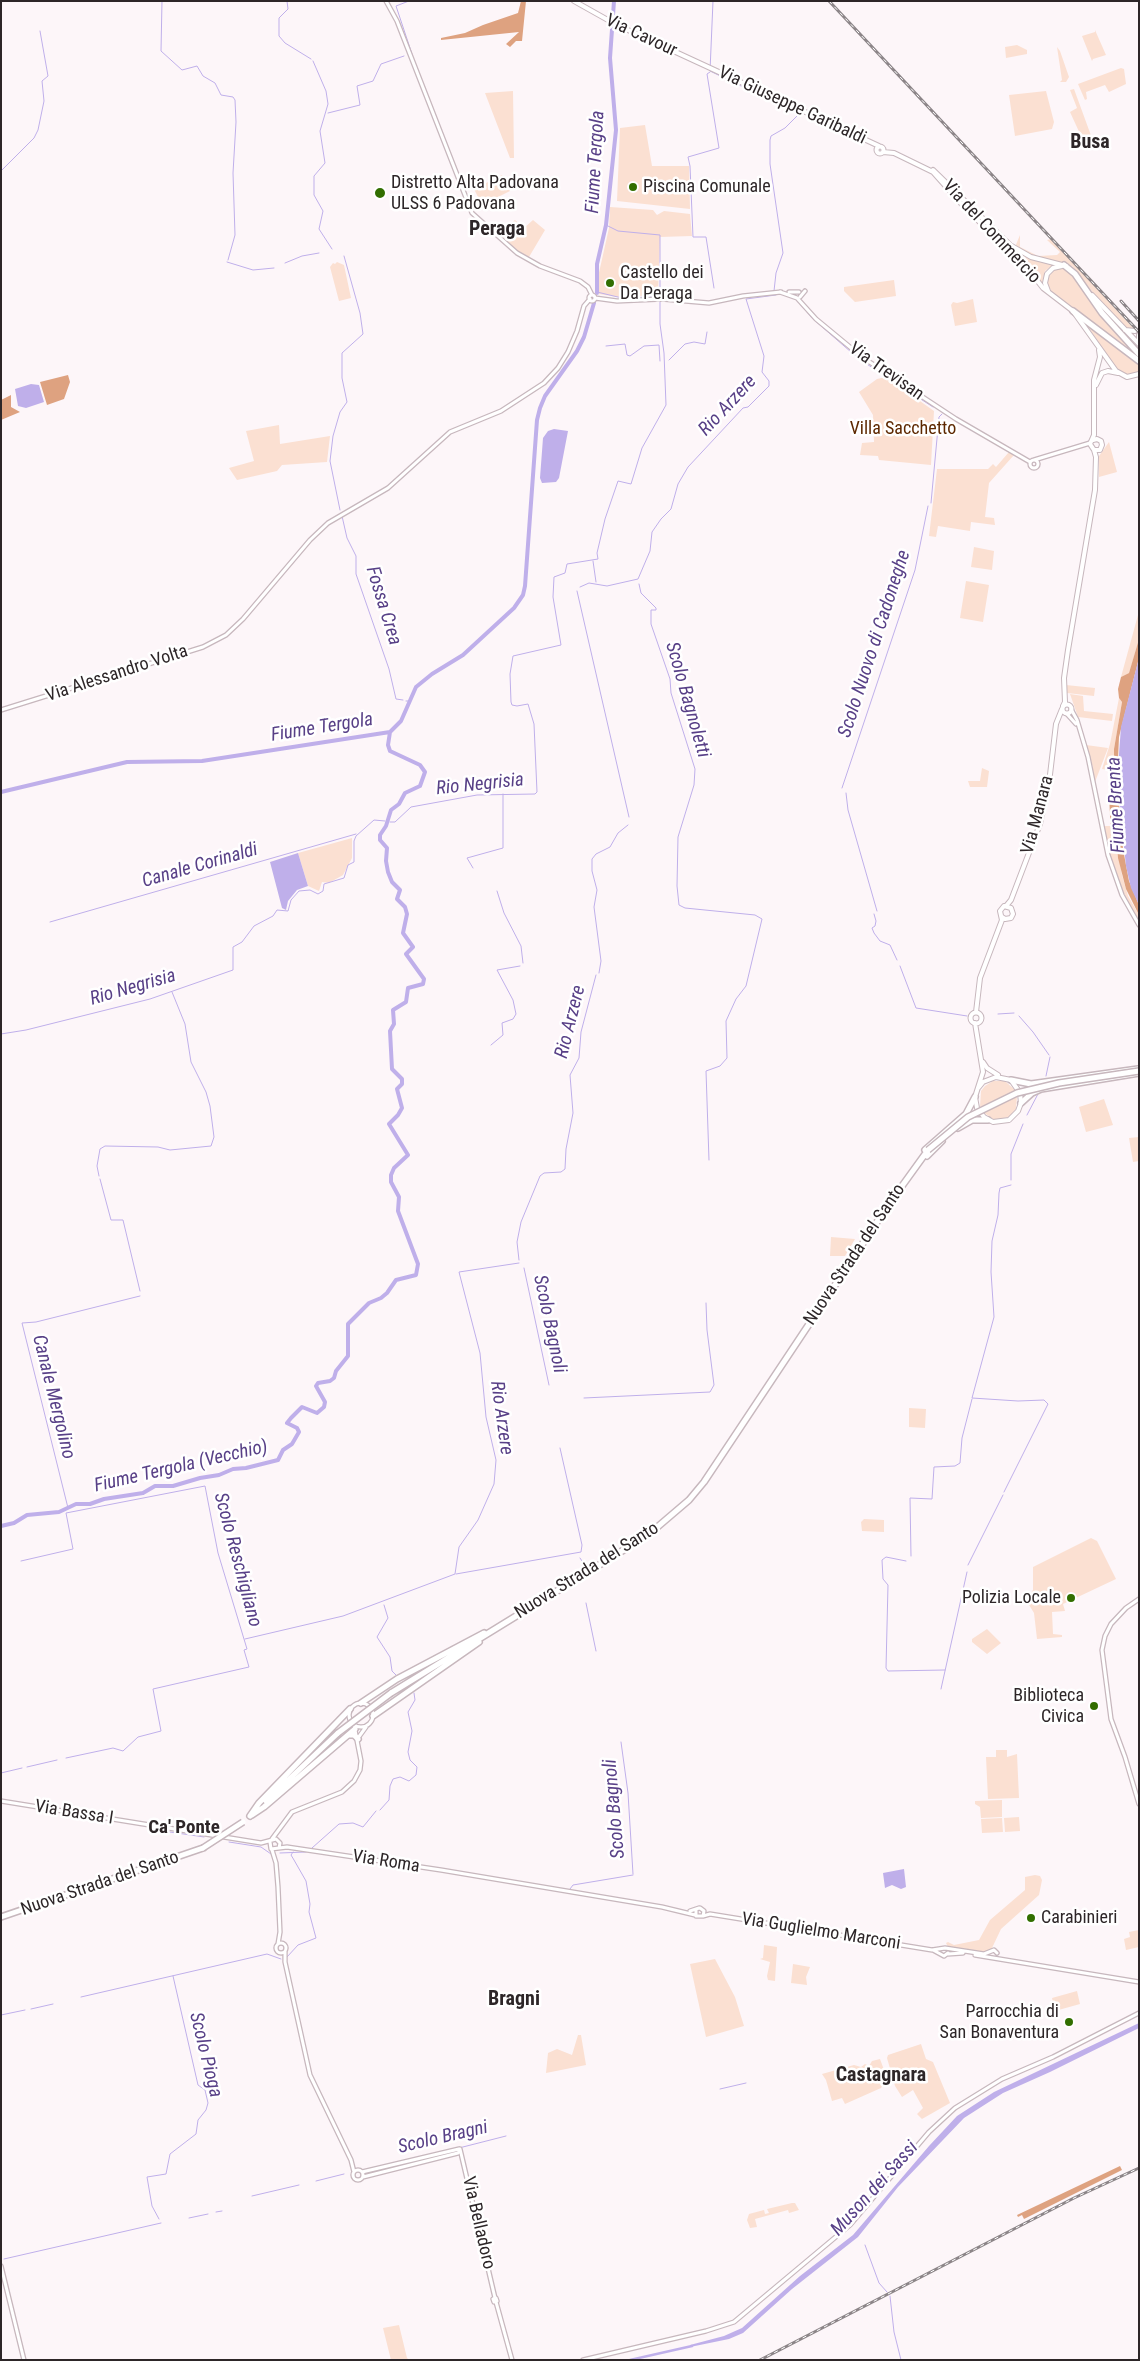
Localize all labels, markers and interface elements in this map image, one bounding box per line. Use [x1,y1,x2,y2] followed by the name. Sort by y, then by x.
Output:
[602,10,680,62] street label: Via Cavour
[714,62,870,150] street label: Via Giuseppe Garibaldi
[582,110,610,214] water label: Fiume Tergola
[1070,131,1110,155] district label: Busa
[391,172,559,214] place label: Distretto Alta Padovana ULSS 6 Padovana
[643,176,771,198] place label: Piscina Comunale
[937,176,1045,288] street label: Via del Commercio
[627,181,639,193] marker: Piscina Comunale
[373,186,387,200] marker: Distretto Alta Padovana ULSS 6 Padovana
[469,218,525,242] district label: Peraga
[620,262,704,304] place label: Castello dei Da Peraga
[604,277,616,289] marker: Castello dei Da Peraga
[844,338,928,406] street label: Via Trevisan
[694,371,762,441] water label: Rio Arzere
[850,418,956,440] park label: Villa Sacchetto
[834,548,916,740] water label: Scolo Nuovo di Cadoneghe
[360,564,406,648] water label: Fossa Crea
[660,640,714,760] water label: Scolo Bagnoletti
[43,641,191,707] street label: Via Alessandro Volta
[269,709,375,747] water label: Fiume Tergola
[1103,756,1131,854] water label: Fiume Brenta
[435,769,525,801] water label: Rio Negrisia
[1017,773,1059,857] street label: Via Manara
[140,839,260,893] water label: Canale Corinaldi
[88,965,178,1011] water label: Rio Negrisia
[551,983,591,1061] water label: Rio Arzere
[800,1180,910,1330] street label: Nuova Strada del Santo
[527,1273,571,1375] water label: Scolo Bagnoli
[27,1333,79,1461] water label: Canale Mergolino
[485,1380,517,1456] water label: Rio Arzere
[92,1436,270,1498] water label: Fiume Tergola (Vecchio)
[208,1490,266,1630] water label: Scolo Reschigliano
[511,1518,663,1624] street label: Nuova Strada del Santo
[962,1587,1061,1609] place label: Polizia Locale
[1065,1592,1077,1604] marker: Polizia Locale
[1013,1685,1084,1728] place label: Biblioteca Civica
[1088,1700,1100,1712] marker: Biblioteca Civica
[599,1758,631,1860] water label: Scolo Bagnoli
[33,1796,115,1830] street label: Via Bassa I
[148,1817,220,1839] district label: Ca' Ponte
[351,1846,421,1878] street label: Via Roma
[18,1847,182,1921] street label: Nuova Strada del Santo
[1041,1907,1117,1929] place label: Carabinieri
[740,1909,902,1955] street label: Via Guglielmo Marconi
[1025,1912,1037,1924] marker: Carabinieri
[488,1988,540,2012] district label: Bragni
[940,2001,1059,2044] place label: Parrocchia di San Bonaventura
[183,2010,227,2100] water label: Scolo Pioga
[1063,2016,1075,2028] marker: Parrocchia di San Bonaventura
[836,2064,926,2088] district label: Castagnara
[396,2117,490,2159] water label: Scolo Bragni
[827,2137,923,2241] water label: Muson dei Sassi
[457,2175,499,2271] street label: Via Belladoro

